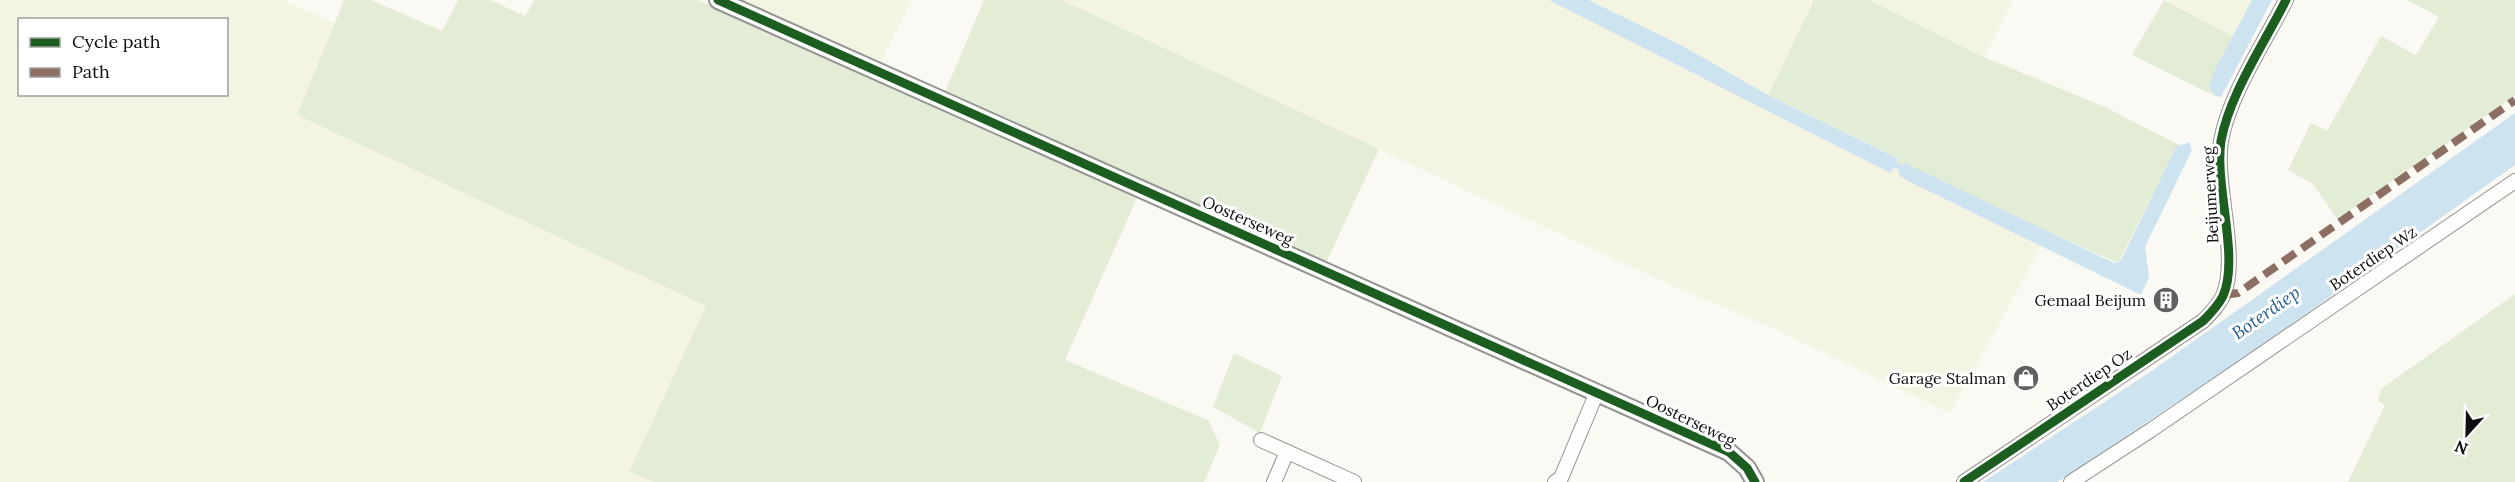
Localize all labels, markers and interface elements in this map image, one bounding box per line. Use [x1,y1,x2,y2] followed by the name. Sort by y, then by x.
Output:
[18,18,228,96] legend
[72,30,161,53] text: Cycle path
[72,60,110,83] text: Path
[2197,145,2223,244] street label: Beijumerweg
[1199,191,1298,249] street label: Oosterseweg
[2326,222,2420,294] street label: Boterdiep Wz
[2227,281,2304,344] water label: Boterdiep
[2151,285,2181,315] building icon: Gemaal Beijum
[2035,290,2146,310] place label: Gemaal Beijum
[2043,343,2135,415] street label: Boterdiep Oz
[2011,363,2041,393] shop icon: Garage Stalman
[1889,368,2006,388] place label: Garage Stalman
[1643,390,1740,451] street label: Oosterseweg
[2437,404,2497,464] north arrow
[2452,436,2471,459] text: N

